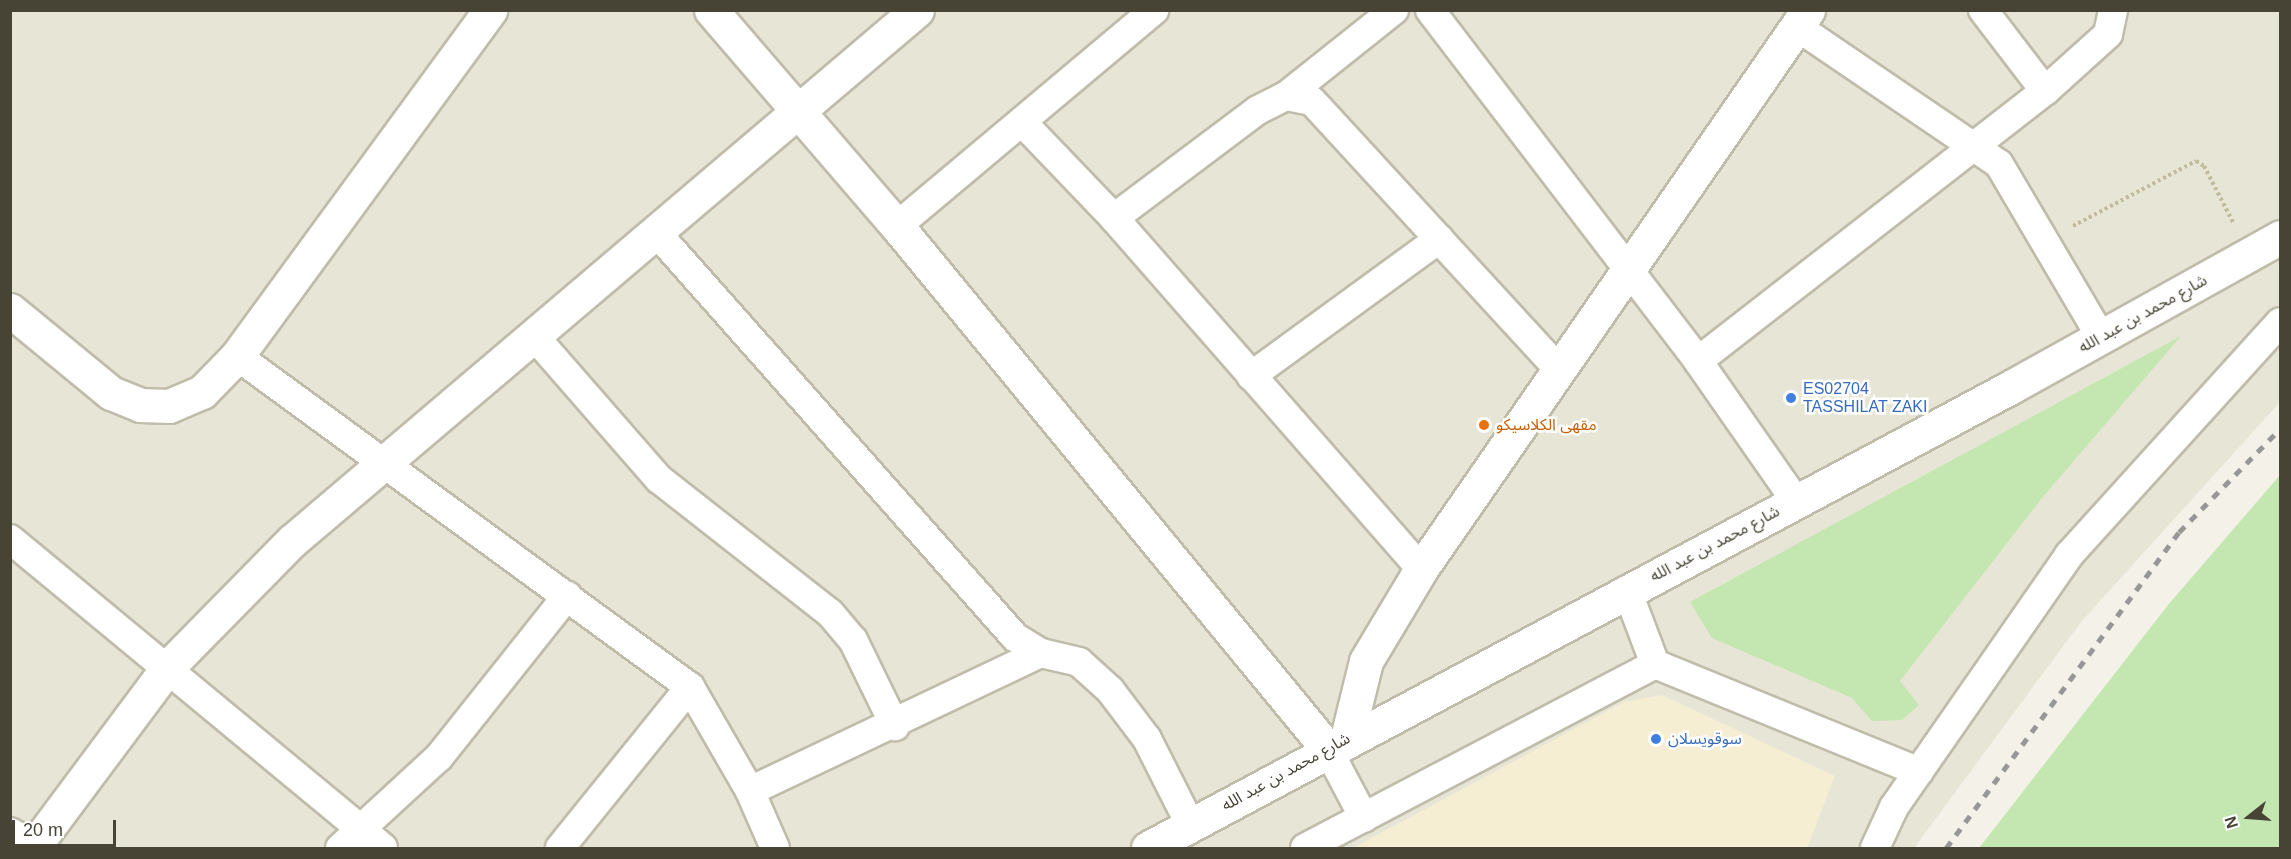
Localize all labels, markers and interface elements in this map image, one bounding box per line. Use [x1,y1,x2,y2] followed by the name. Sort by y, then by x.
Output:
[2075,271,2211,357] street label: شارع محمد بن عبد الله
[1803,379,1928,417] place label: ES02704 TASSHILAT ZAKI
[1784,391,1798,405] marker: ES02704 TASSHILAT ZAKI
[1496,415,1597,435] place label: مقهى الكلاسيكو
[1477,418,1491,432] marker: مقهى الكلاسيكو
[1647,502,1783,586] street label: شارع محمد بن عبد الله
[1218,729,1354,815] street label: شارع محمد بن عبد الله
[1668,729,1742,749] place label: سوقويسلان
[1649,732,1663,746] marker: سوقويسلان
[2219,787,2279,847] north arrow
[15,808,118,846] scale bar
[2221,814,2241,830] text: N
[23,820,63,840] text: 20 m

